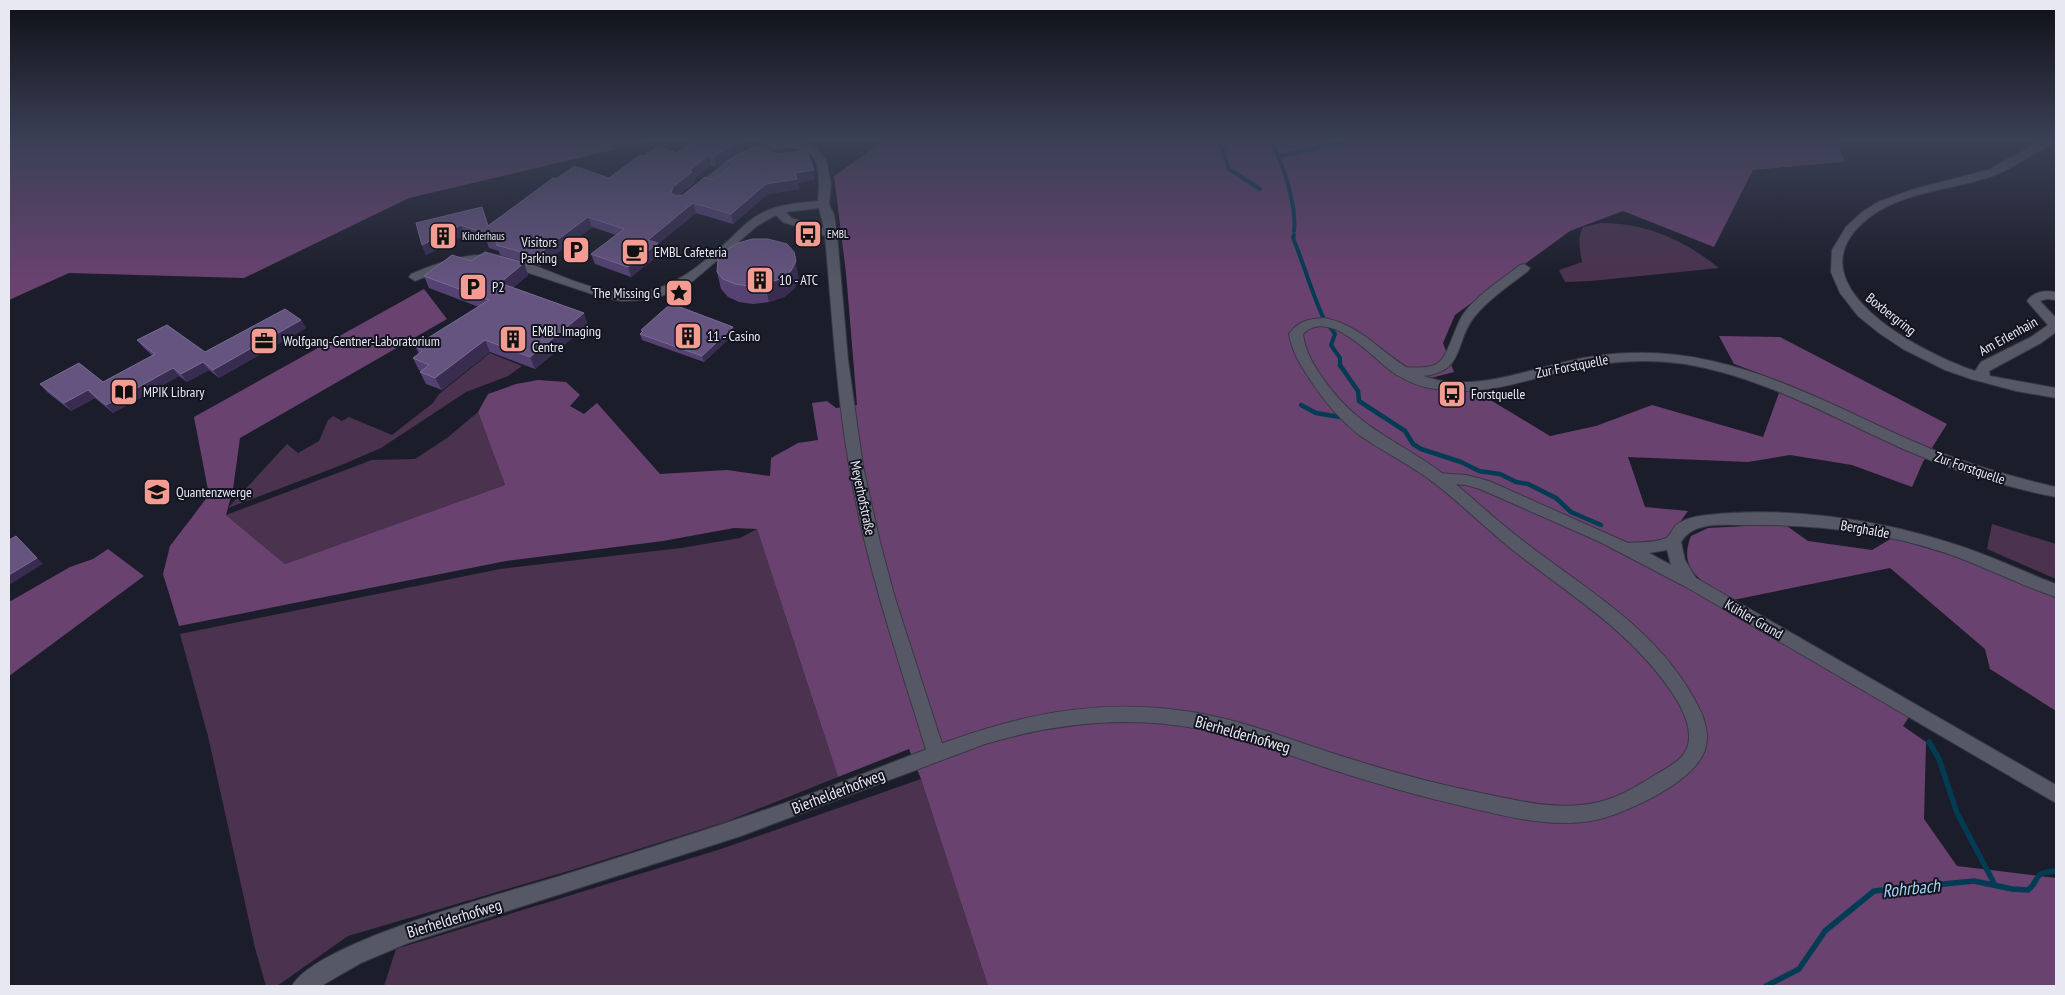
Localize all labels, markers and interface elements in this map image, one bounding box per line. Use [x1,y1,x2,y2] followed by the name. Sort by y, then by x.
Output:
[793,219,823,249] bus stop icon: EMBL
[428,221,458,251] building icon: Kinderhaus
[827,227,849,241] place label: EMBL
[462,229,505,243] place label: Kinderhaus
[520,233,557,267] place label: Visitors Parking
[561,235,591,265] parking icon: Visitors Parking
[620,237,650,267] cafe icon: EMBL Cafeteria
[654,243,727,261] place label: EMBL Cafeteria
[745,265,775,295] building icon: 10 - ATC
[779,271,819,289] place label: 10 - ATC
[458,272,488,302] parking icon: P2
[492,278,505,296] place label: P2
[664,278,694,308] place icon: The Missing G
[592,284,660,302] place label: The Missing G
[1862,289,1920,339] street label: Boxbergring
[1975,312,2041,360] street label: Am Erlenhain
[673,321,703,351] building icon: 11 - Casino
[532,322,601,356] place label: EMBL Imaging Centre
[498,324,528,354] building icon: EMBL Imaging Centre
[249,326,279,356] office icon: Wolfgang-Gentner-Laboratorium
[707,327,760,345] place label: 11 - Casino
[283,332,440,350] place label: Wolfgang-Gentner-Laboratorium
[1534,350,1610,382] street label: Zur Forstquelle
[109,377,139,407] library icon: MPIK Library
[1437,379,1467,409] bus stop icon: Forstquelle
[143,383,205,401] place label: MPIK Library
[1471,385,1526,403] place label: Forstquelle
[1932,448,2008,488] street label: Zur Forstquelle
[846,459,880,537] street label: Meyerhofstraße
[142,477,172,507] school or university icon: Quantenzwerge
[176,483,252,501] place label: Quantenzwerge
[1839,516,1891,542] street label: Berghalde
[1722,595,1786,643] street label: Kühler Grund
[1193,711,1293,757] street label: Bierhelderhofweg
[789,764,887,818] street label: Bierhelderhofweg
[1881,873,1942,902] water label: Rohrbach
[404,894,504,942] street label: Bierhelderhofweg

